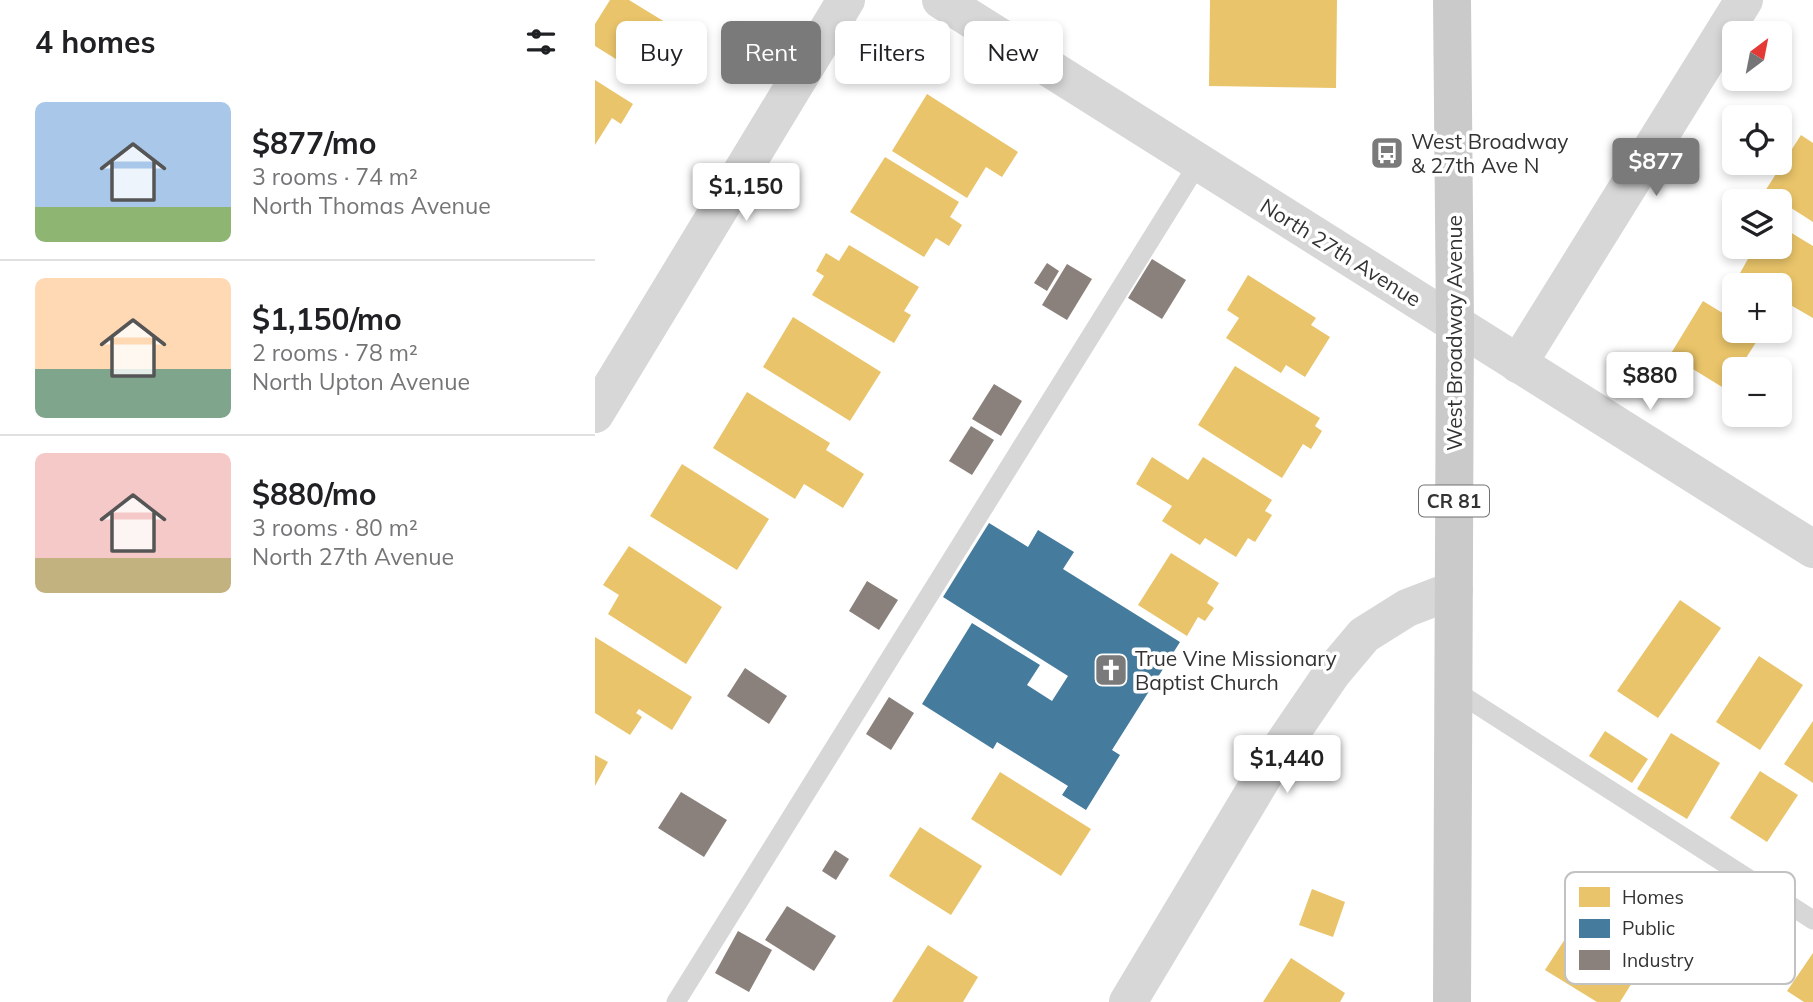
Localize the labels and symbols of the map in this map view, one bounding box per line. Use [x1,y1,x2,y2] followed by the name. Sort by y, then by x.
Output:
[1722,21,1792,91] north arrow
[1411,128,1568,178] place label: West Broadway & 27th Ave N
[1368,134,1406,172] bus stop icon: West Broadway & 27th Ave N
[1615,138,1697,198] pin: $877
[689,164,803,223] pin: $1,150
[1256,192,1426,312] street label: North 27th Avenue
[1441,215,1467,451] street label: West Broadway Avenue
[1609,352,1691,412] pin: $880
[1419,486,1489,516] road number: CR 81
[1135,645,1337,695] place label: True Vine Missionary Baptist Church
[1092,651,1130,689] church icon: True Vine Missionary Baptist Church
[1230,736,1344,795] pin: $1,440
[1565,872,1795,984] legend
[1622,885,1684,909] text: Homes
[1622,916,1675,940] text: Public
[1622,948,1694,972] text: Industry

